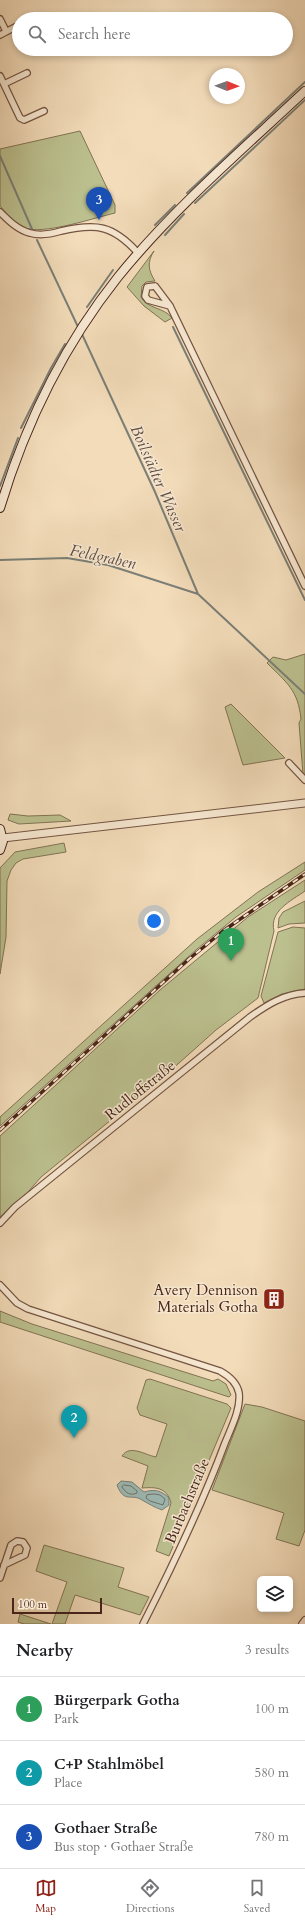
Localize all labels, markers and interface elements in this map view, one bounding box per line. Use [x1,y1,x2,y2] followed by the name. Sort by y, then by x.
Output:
[12,12,293,56] search box
[26,23,48,45] icon: search
[58,24,131,44] text: Search here
[209,68,245,104] north arrow
[86,187,112,220] pin: 3
[125,421,192,536] water label: Boilstädter Wasser
[68,539,138,575] water label: Feldgraben
[144,911,164,931] your location
[218,928,244,961] pin: 1
[101,1055,179,1125] street label: Rudloffstraße
[154,1280,259,1317] place label: Avery Dennison Materials Gotha
[261,1286,287,1312] building icon: Avery Dennison Materials Gotha
[61,1405,87,1438] pin: 2
[160,1455,214,1547] street label: Burbachstraße
[257,1576,293,1612] map controls
[257,1576,293,1612] button: layers
[12,1596,102,1615] scale bar
[18,1597,47,1612] text: 100 m
[16,1639,73,1662] text: Nearby
[245,1641,289,1659] text: 3 results
[54,1690,180,1710] text: Bürgerpark Gotha
[26,1700,32,1718] text: 1
[255,1700,289,1718] text: 100 m
[54,1710,79,1728] text: Park
[54,1754,164,1774] text: C+P Stahlmöbel
[26,1764,32,1782] text: 2
[255,1764,289,1782] text: 580 m
[54,1774,82,1792] text: Place
[54,1818,158,1838] text: Gothaer Straße
[26,1828,32,1846] text: 3
[255,1828,289,1846] text: 780 m
[54,1838,193,1856] text: Bus stop · Gothaer Straße
[35,1877,57,1916] tab: Map
[126,1877,174,1916] tab: Directions
[244,1877,270,1916] tab: Saved

